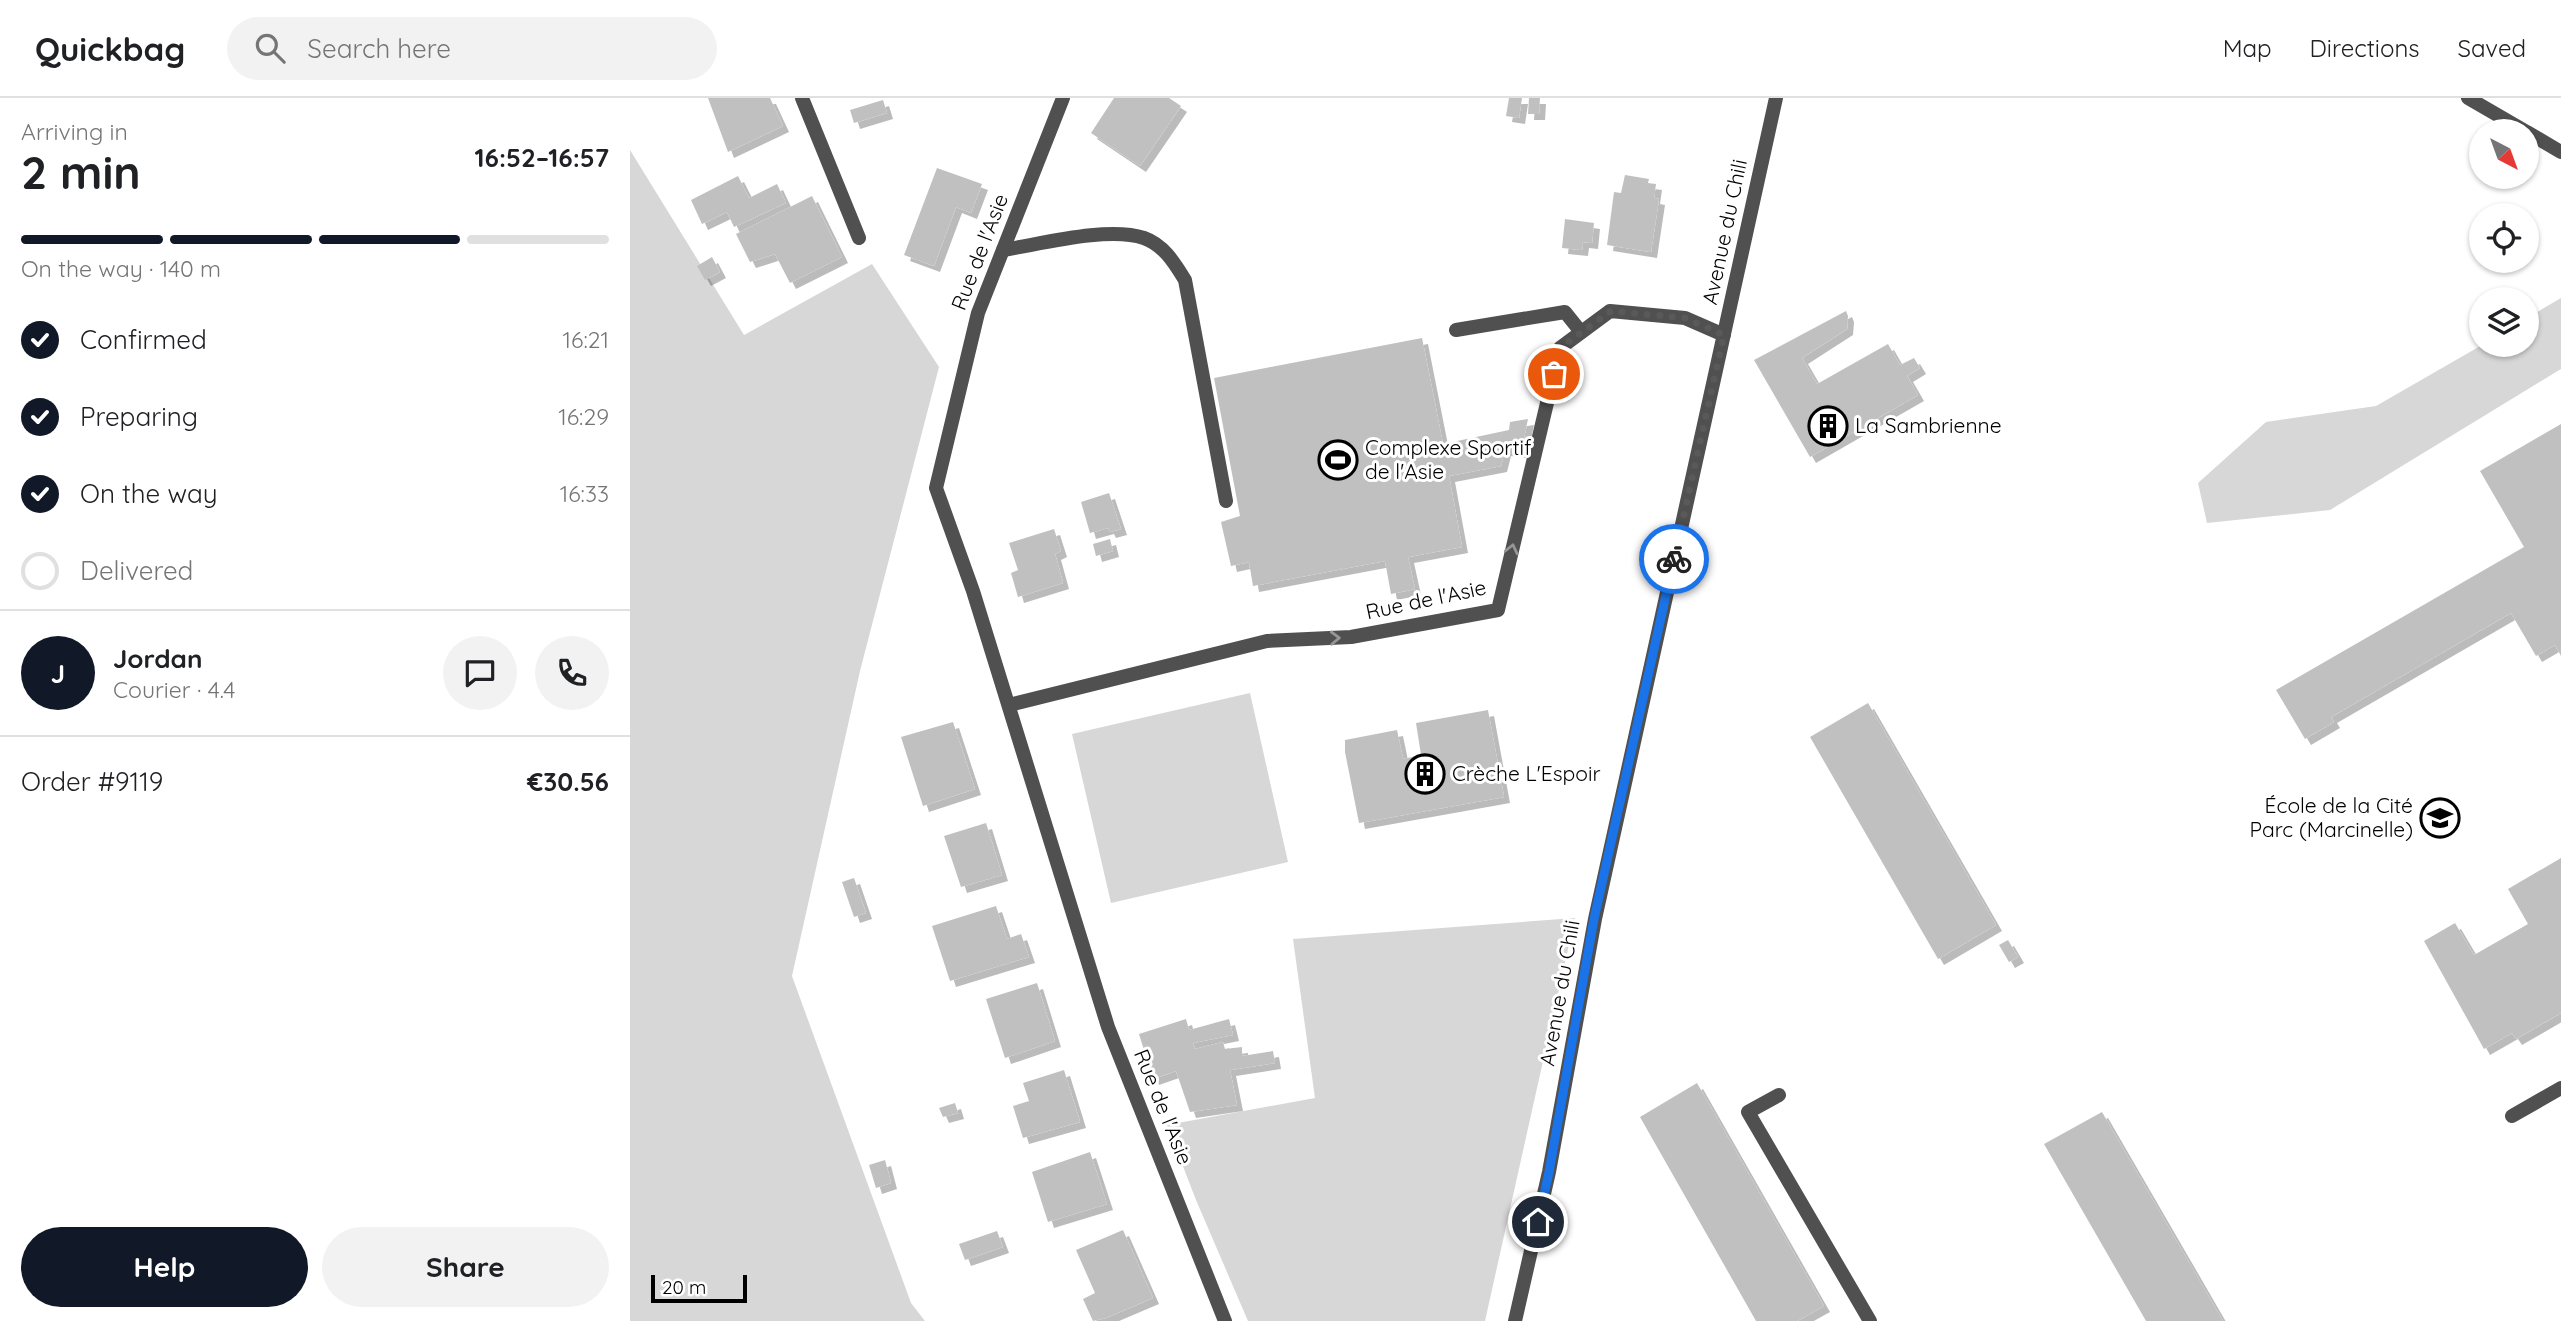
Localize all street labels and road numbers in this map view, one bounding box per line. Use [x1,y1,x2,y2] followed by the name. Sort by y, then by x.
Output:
[1696,157,1752,307] street label: Avenue du Chili
[945,190,1013,313] street label: Rue de l'Asie
[1363,574,1488,624] street label: Rue de l'Asie
[1533,918,1585,1068] street label: Avenue du Chili
[1129,1045,1199,1168] street label: Rue de l'Asie

